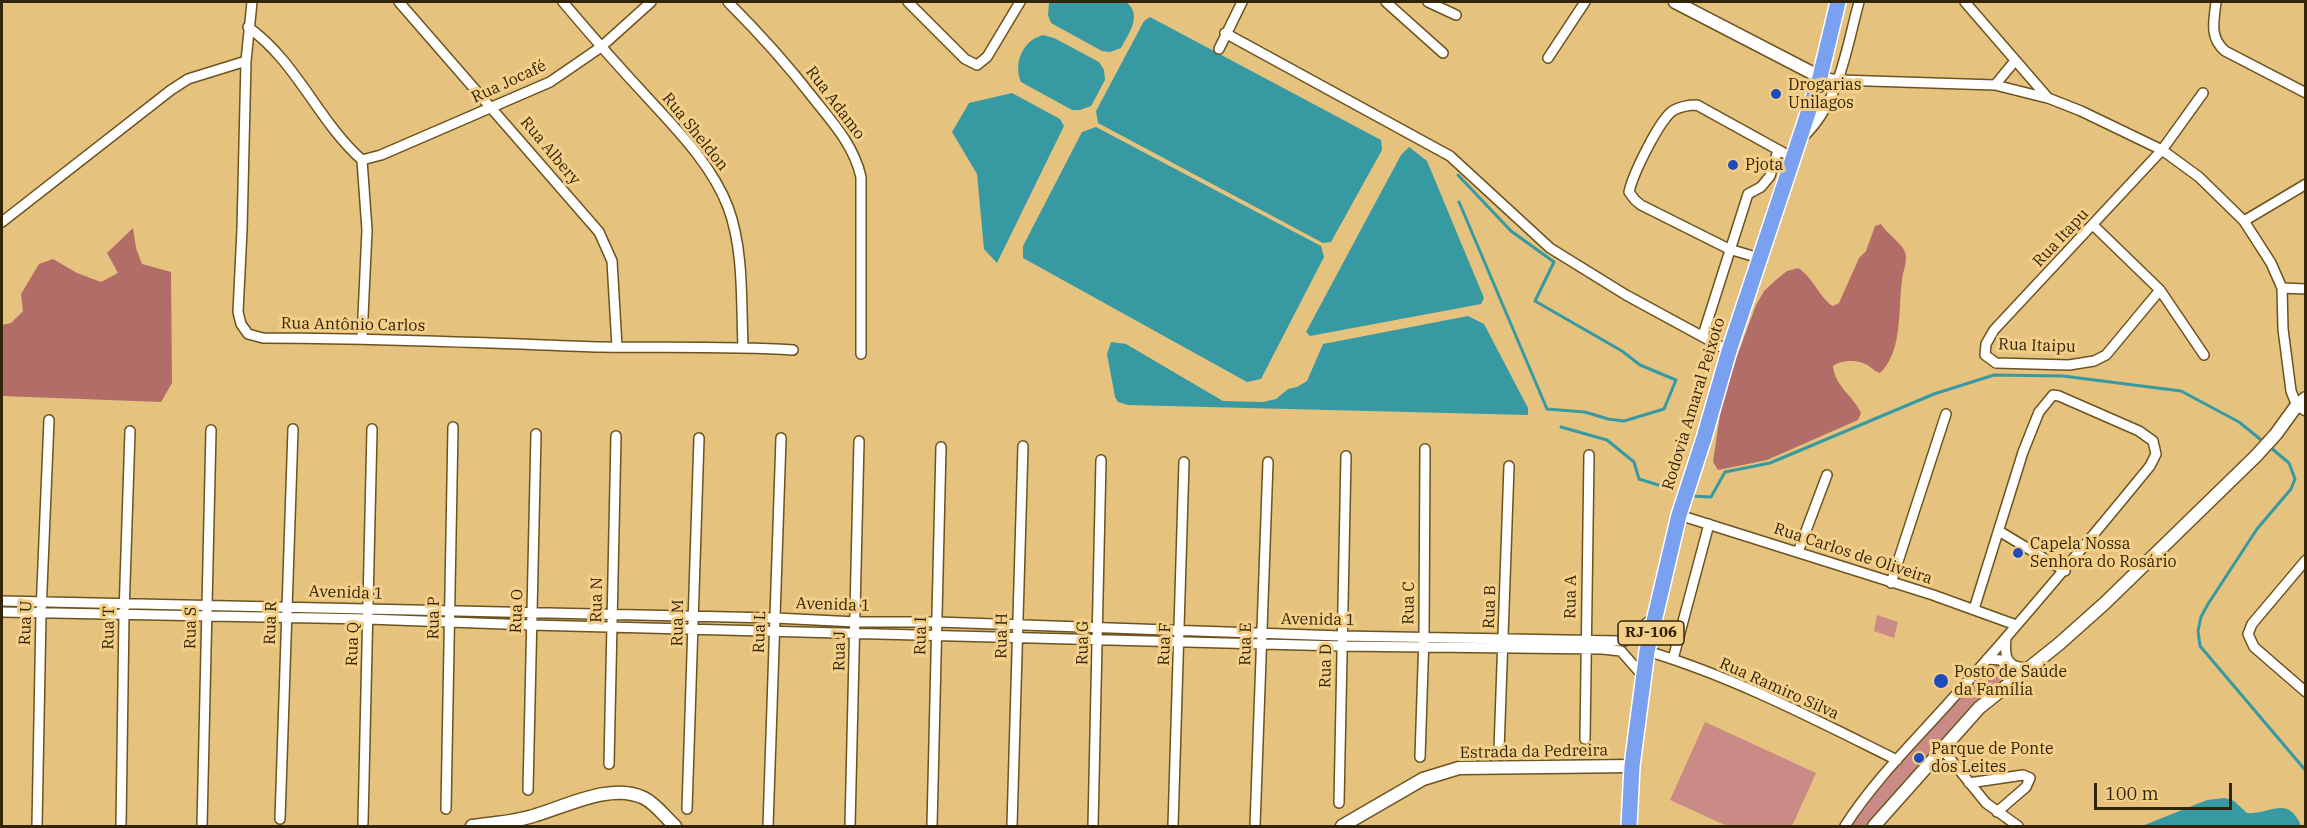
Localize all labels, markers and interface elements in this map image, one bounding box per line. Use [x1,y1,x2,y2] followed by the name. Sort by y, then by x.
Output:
[469,56,549,108] street label: Rua Jocafé
[801,63,869,143] street label: Rua Adamo
[1788,75,1861,113] place label: Drogarias Unilagos
[1769,87,1783,101] marker: Drogarias Unilagos
[658,89,732,175] street label: Rua Sheldon
[516,113,584,189] street label: Rua Albery
[1745,155,1783,175] place label: Pjota
[1726,158,1740,172] marker: Pjota
[2029,205,2093,271] street label: Rua Itapu
[281,314,425,336] street label: Rua Antônio Carlos
[1659,315,1729,493] street label: Rodovia Amaral Peixoto
[1998,335,2076,357] street label: Rua Itaipu
[1771,519,1935,589] street label: Rua Carlos de Oliveira
[2030,534,2176,572] place label: Capela Nossa Senhora do Rosário
[2011,546,2025,560] marker: Capela Nossa Senhora do Rosário
[1561,575,1581,619] street label: Rua A
[587,577,607,623] street label: Rua N
[1399,581,1419,625] street label: Rua C
[308,582,384,604] street label: Avenida 1
[1480,585,1500,629] street label: Rua B
[507,588,527,634] street label: Rua O
[795,594,871,616] street label: Avenida 1
[424,596,444,640] street label: Rua P
[668,599,688,647] street label: Rua M
[16,600,36,646] street label: Rua U
[261,601,281,645] street label: Rua R
[99,606,119,650] street label: Rua T
[181,607,201,649] street label: Rua S
[750,610,770,654] street label: Rua L
[1281,610,1355,630] street label: Avenida 1
[992,613,1012,659] street label: Rua H
[911,617,931,655] street label: Rua I
[343,621,363,667] street label: Rua Q
[1073,621,1093,665] street label: Rua G
[1618,621,1684,645] road number: RJ-106
[1155,622,1175,666] street label: Rua F
[1236,622,1256,666] street label: Rua E
[830,631,850,671] street label: Rua J
[1316,644,1336,688] street label: Rua D
[1716,654,1842,724] street label: Rua Ramiro Silva
[1954,662,2067,700] place label: Posto de Saúde da Família
[1932,672,1950,690] marker: Posto de Saúde da Família
[1931,739,2054,777] place label: Parque de Ponte dos Leites
[1460,741,1608,763] street label: Estrada da Pedreira
[1912,751,1926,765] marker: Parque de Ponte dos Leites
[2097,771,2235,809] scale bar
[2105,782,2159,805] text: 100 m

